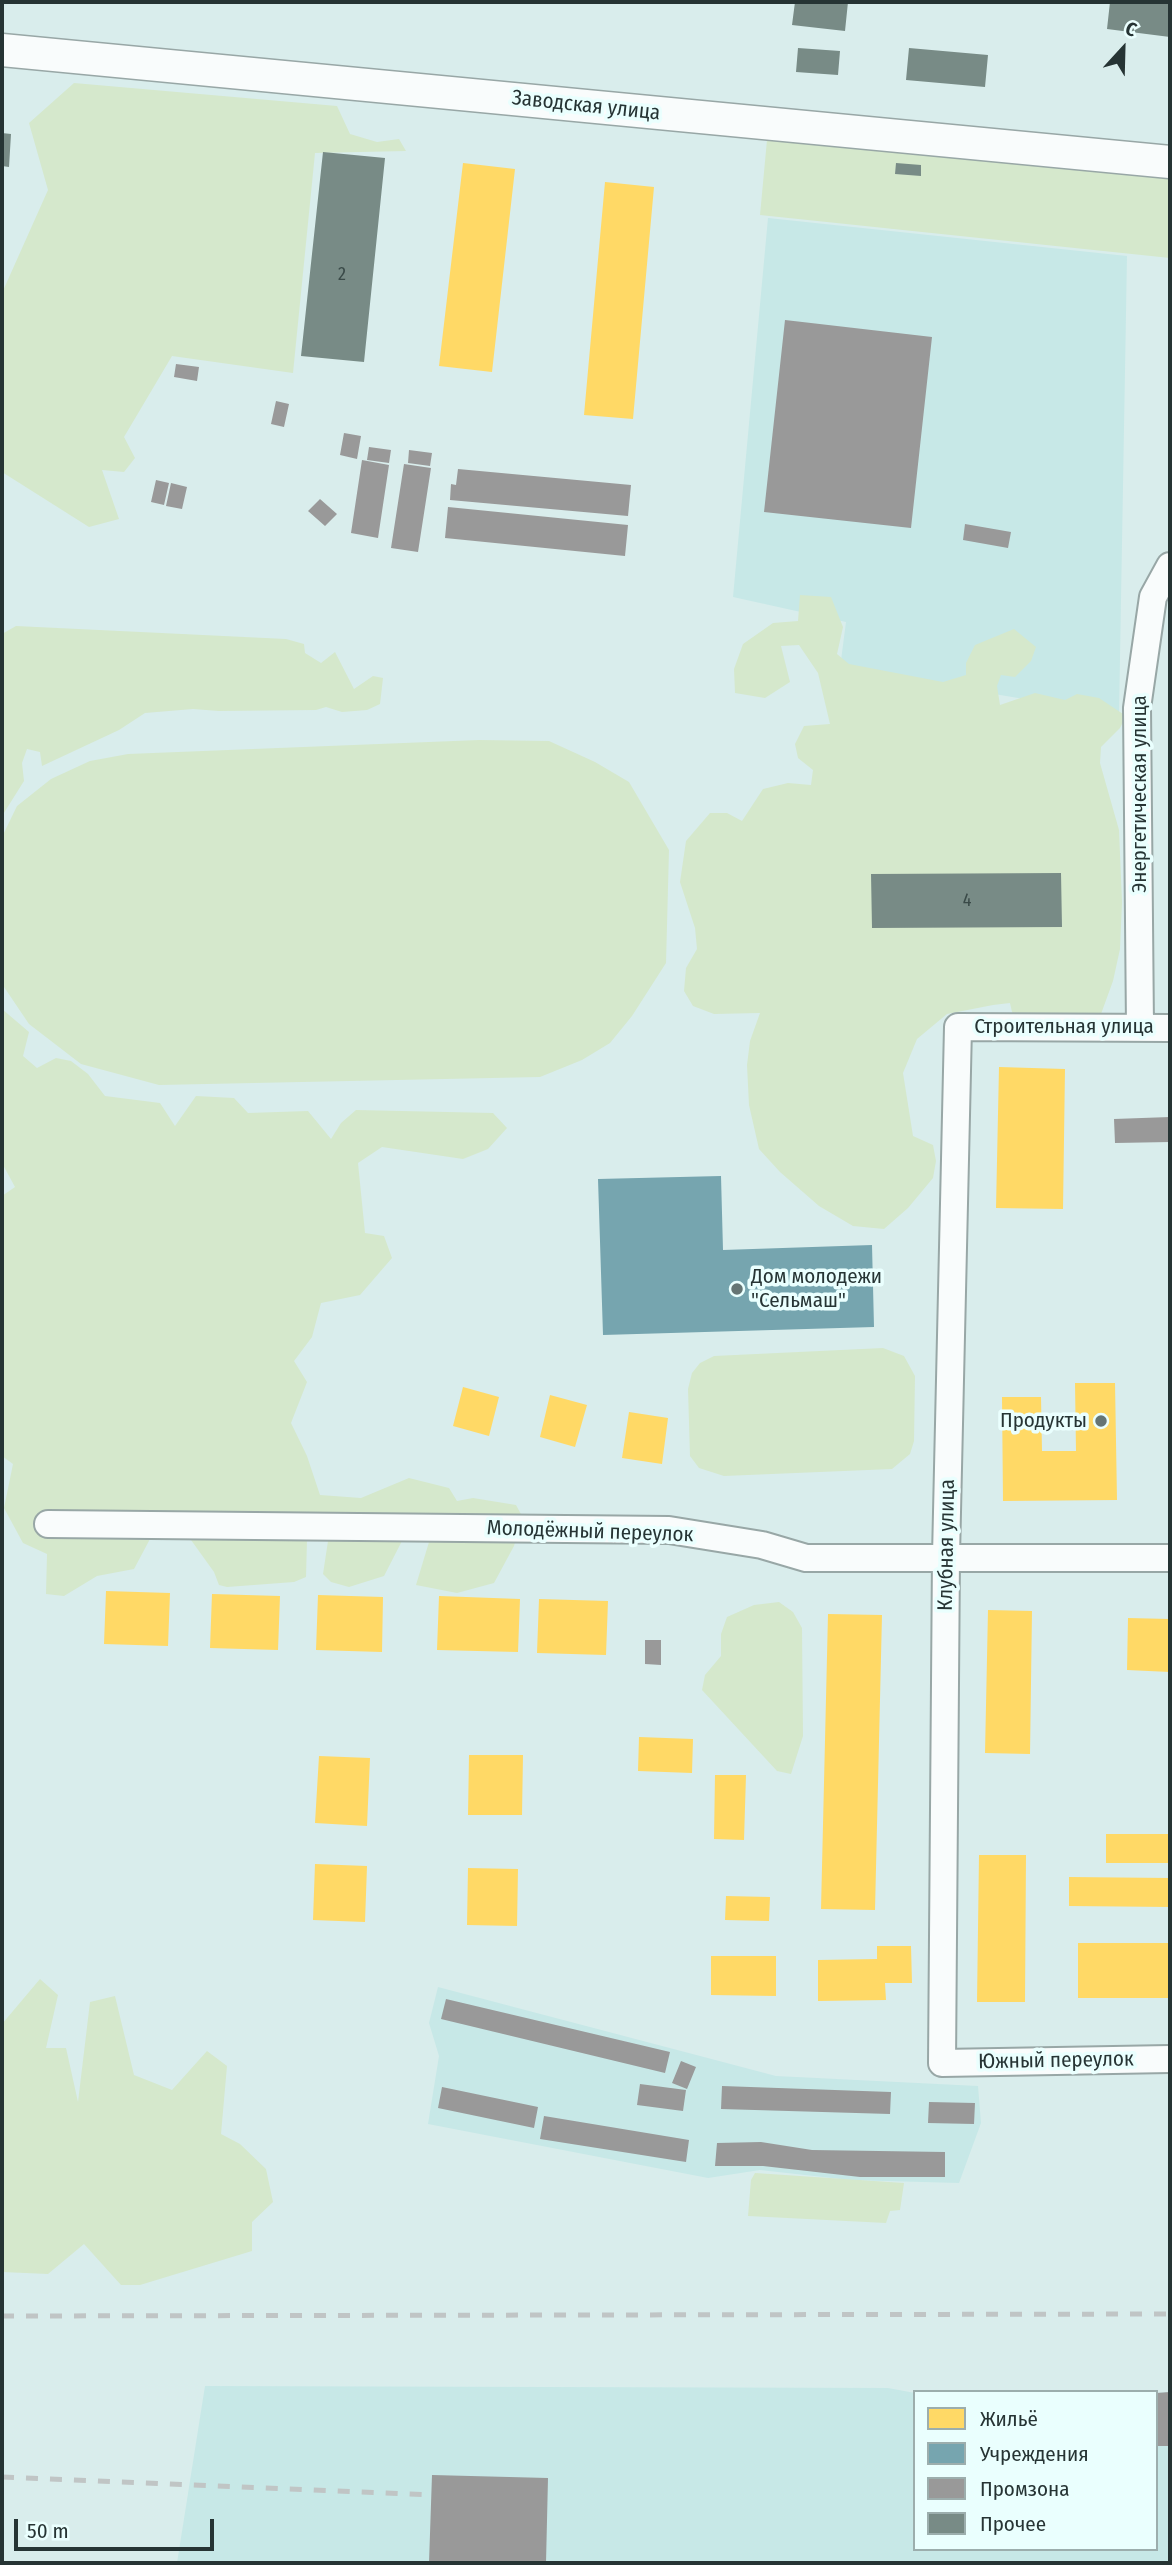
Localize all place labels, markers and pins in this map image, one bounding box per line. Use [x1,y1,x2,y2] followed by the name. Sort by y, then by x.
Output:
[751,1264,882,1314] place label: Дом молодежи "Сельмаш"
[729,1281,745,1297] marker: Дом молодежи "Сельмаш"
[1000,1408,1087,1434] place label: Продукты
[1093,1413,1109,1429] marker: Продукты

